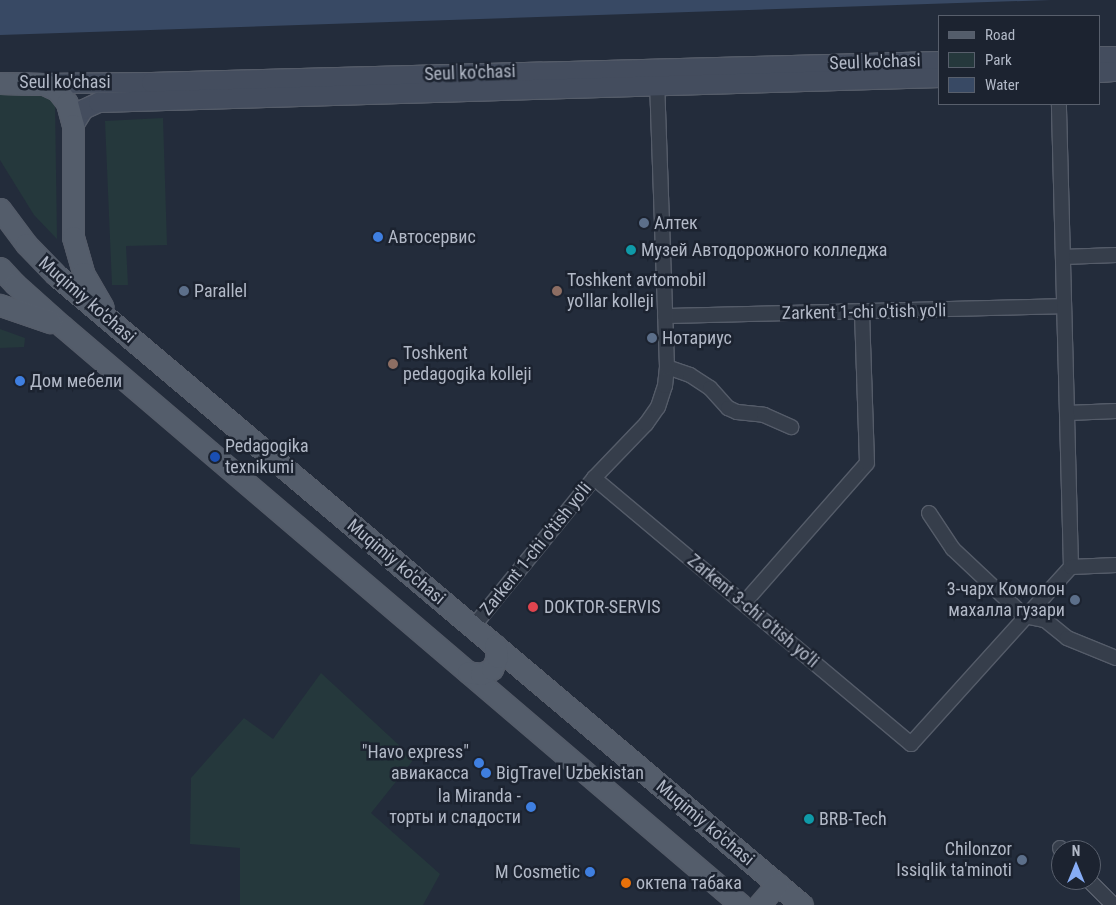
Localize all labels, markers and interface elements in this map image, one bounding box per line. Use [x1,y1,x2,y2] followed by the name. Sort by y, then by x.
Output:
[938,15,1101,105] legend
[985,26,1015,44] text: Road
[829,50,921,74] street label: Seul ko'chasi
[985,51,1012,69] text: Park
[424,61,516,85] street label: Seul ko'chasi
[19,71,111,93] street label: Seul ko'chasi
[985,76,1019,94] text: Water
[654,212,698,234] place label: Алтек
[638,217,650,229] marker: Алтек
[388,226,476,248] place label: Автосервис
[372,231,384,243] marker: Автосервис
[641,239,887,261] place label: Музей Автодорожного колледжа
[625,244,637,256] marker: Музей Автодорожного колледжа
[34,252,140,348] street label: Muqimiy ko'chasi
[567,270,706,312] place label: Toshkent avtomobil yo'llar kolleji
[194,280,247,302] place label: Parallel
[178,285,190,297] marker: Parallel
[551,285,563,297] marker: Toshkent avtomobil yo'llar kolleji
[781,300,947,324] street label: Zarkent 1-chi o'tish yo'li
[662,327,732,349] place label: Нотариус
[646,332,658,344] marker: Нотариус
[403,343,532,386] place label: Toshkent pedagogika kolleji
[387,358,399,370] marker: Toshkent pedagogika kolleji
[30,370,122,392] place label: Дом мебели
[14,375,26,387] marker: Дом мебели
[225,436,309,478] place label: Pedagogika texnikumi
[209,451,221,463] marker: Pedagogika texnikumi
[476,478,596,620] street label: Zarkent 1-chi o'tish yo'li
[343,515,449,609] street label: Muqimiy ko'chasi
[683,550,823,672] street label: Zarkent 3-chi o'tish yo'li
[947,579,1065,622] place label: 3-чарх Комолон махалла гузари
[1069,594,1081,606] marker: 3-чарх Комолон махалла гузари
[544,596,660,618] place label: DOKTOR-SERVIS
[526,600,540,614] marker: DOKTOR-SERVIS
[362,742,469,784] place label: "Havo express" авиакасса
[473,757,485,769] marker: "Havo express" авиакасса
[496,762,644,784] place label: BigTravel Uzbekistan
[480,767,492,779] marker: BigTravel Uzbekistan
[652,776,758,870] street label: Muqimiy ko'chasi
[389,786,521,829] place label: la Miranda - торты и сладости
[525,801,537,813] marker: la Miranda - торты и сладости
[819,808,887,830] place label: BRB-Tech
[803,813,815,825] marker: BRB-Tech
[896,839,1012,882] place label: Chilonzor Issiqlik ta'minoti
[1051,840,1101,890] north arrow
[1072,843,1080,859] text: N
[1016,854,1028,866] marker: Chilonzor Issiqlik ta'minoti
[495,861,580,883] place label: M Cosmetic
[584,866,596,878] marker: M Cosmetic
[636,872,742,894] place label: октепа табака
[620,877,632,889] marker: октепа табака

